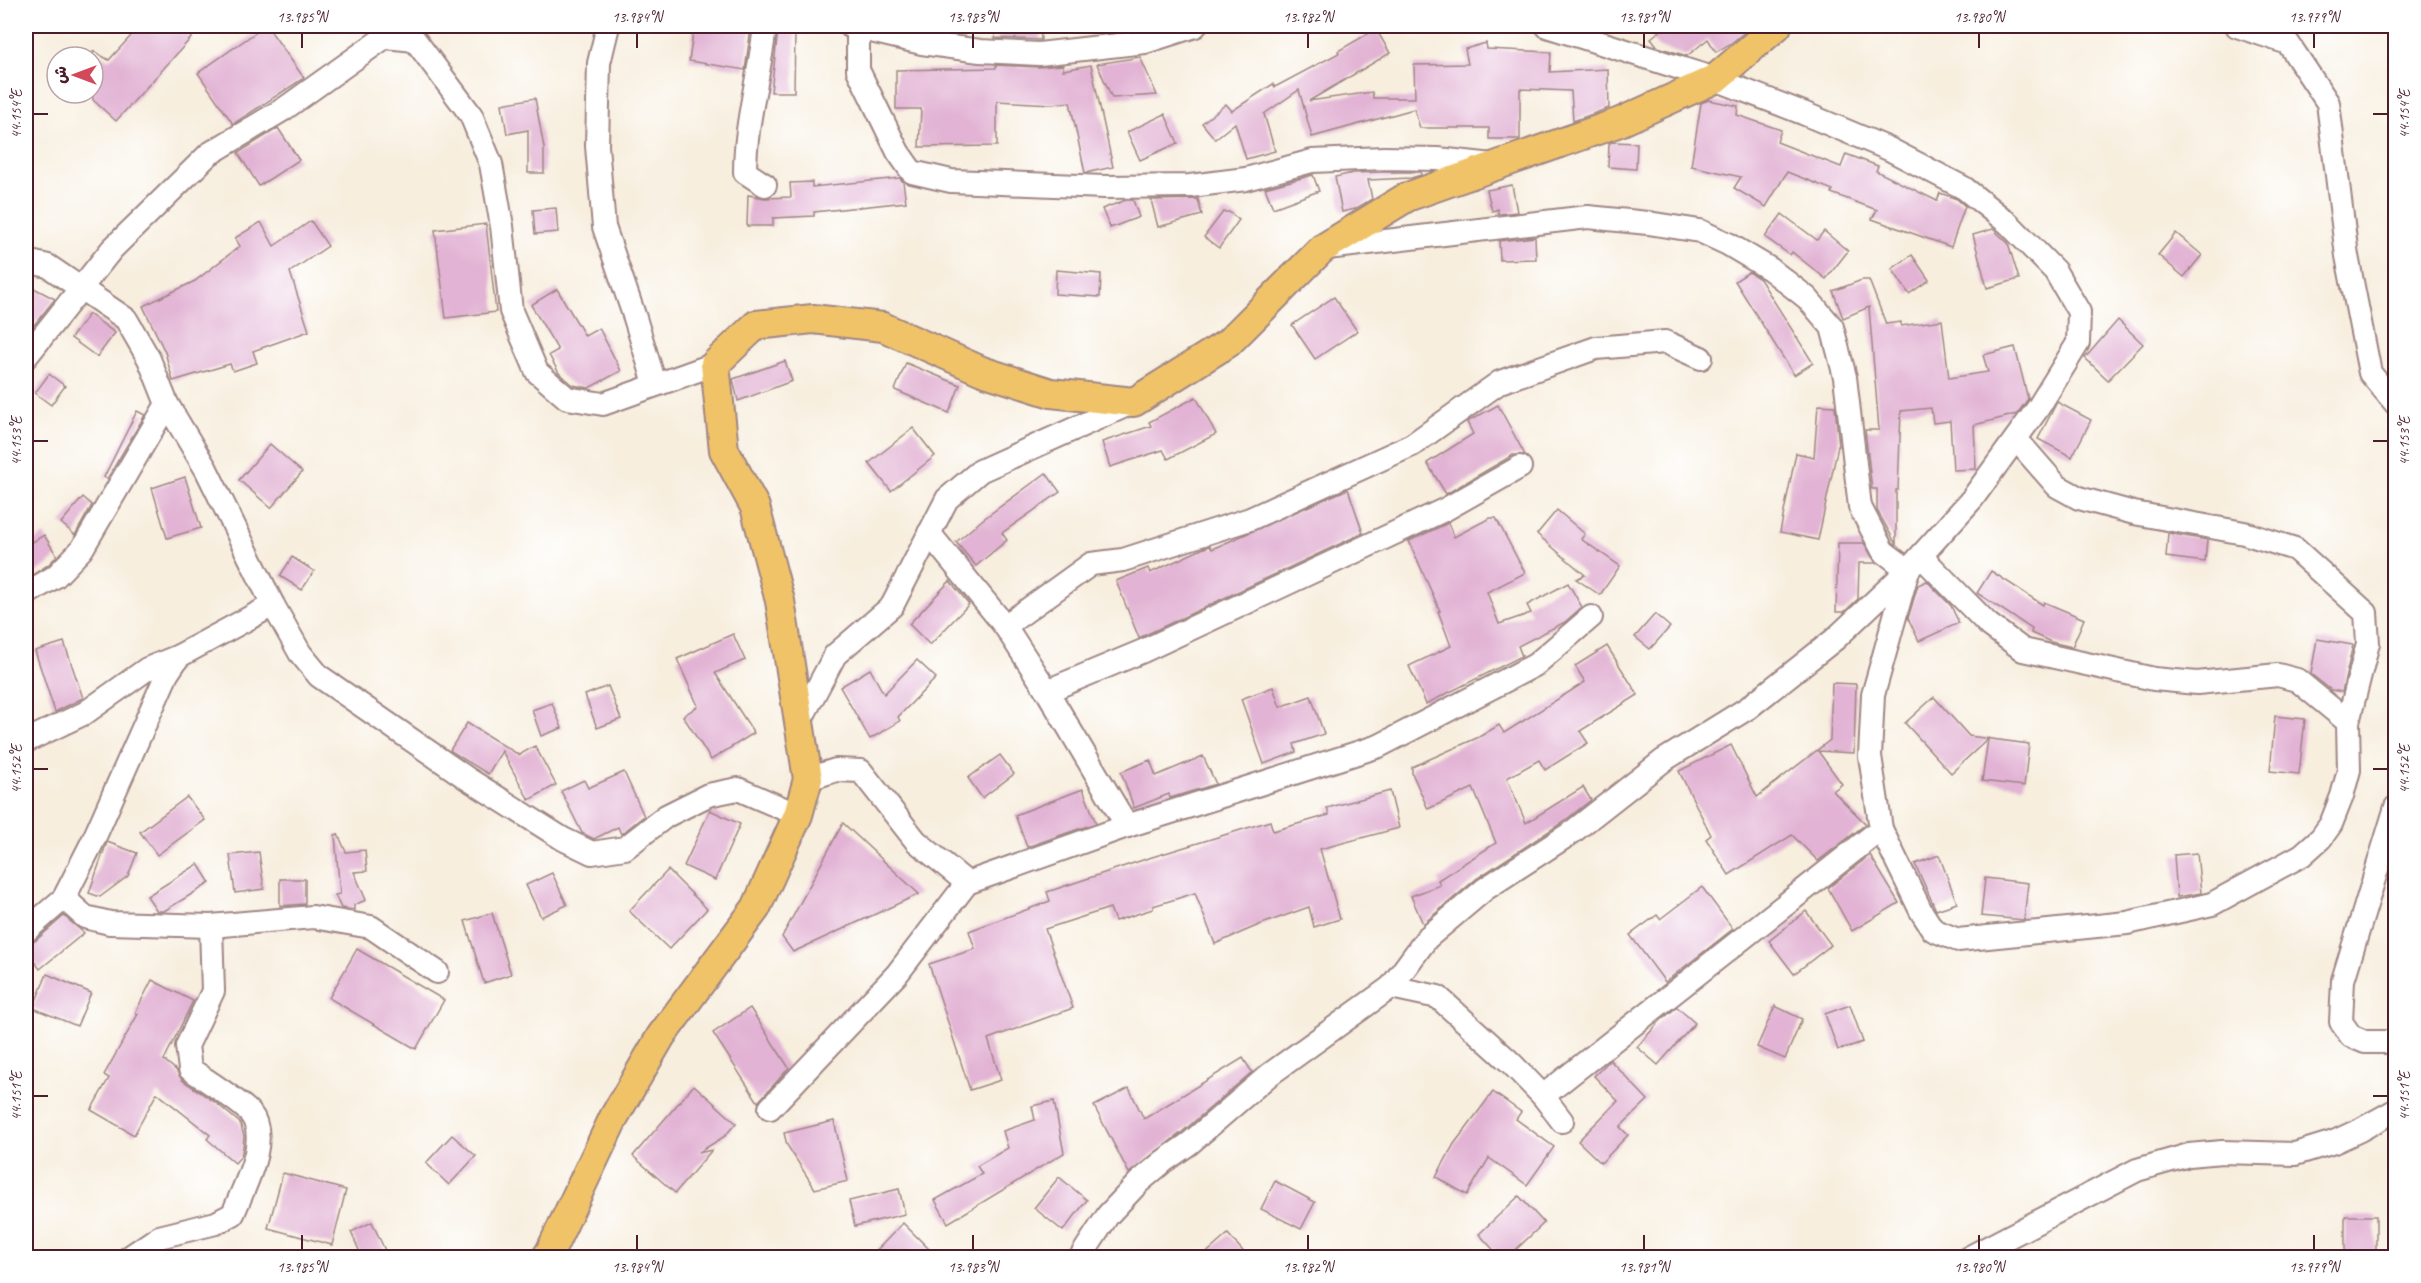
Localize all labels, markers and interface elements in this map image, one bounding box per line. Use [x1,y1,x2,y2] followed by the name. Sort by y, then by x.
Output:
[277,8,330,27] text: 13.985°N
[612,8,665,27] text: 13.984°N
[948,8,1001,27] text: 13.983°N
[1283,8,1336,27] text: 13.982°N
[1619,8,1672,27] text: 13.981°N
[1954,8,2007,27] text: 13.980°N
[2289,8,2342,27] text: 13.979°N
[45,45,105,105] north arrow
[51,66,71,84] text: ش
[7,87,26,138] text: 44.154°E
[2395,87,2414,138] text: 44.154°E
[7,414,26,465] text: 44.153°E
[2395,414,2414,465] text: 44.153°E
[7,742,26,793] text: 44.152°E
[2395,742,2414,793] text: 44.152°E
[7,1069,26,1120] text: 44.151°E
[2395,1069,2414,1120] text: 44.151°E
[277,1258,330,1277] text: 13.985°N
[612,1258,665,1277] text: 13.984°N
[948,1258,1001,1277] text: 13.983°N
[1283,1258,1336,1277] text: 13.982°N
[1619,1258,1672,1277] text: 13.981°N
[1954,1258,2007,1277] text: 13.980°N
[2289,1258,2342,1277] text: 13.979°N

